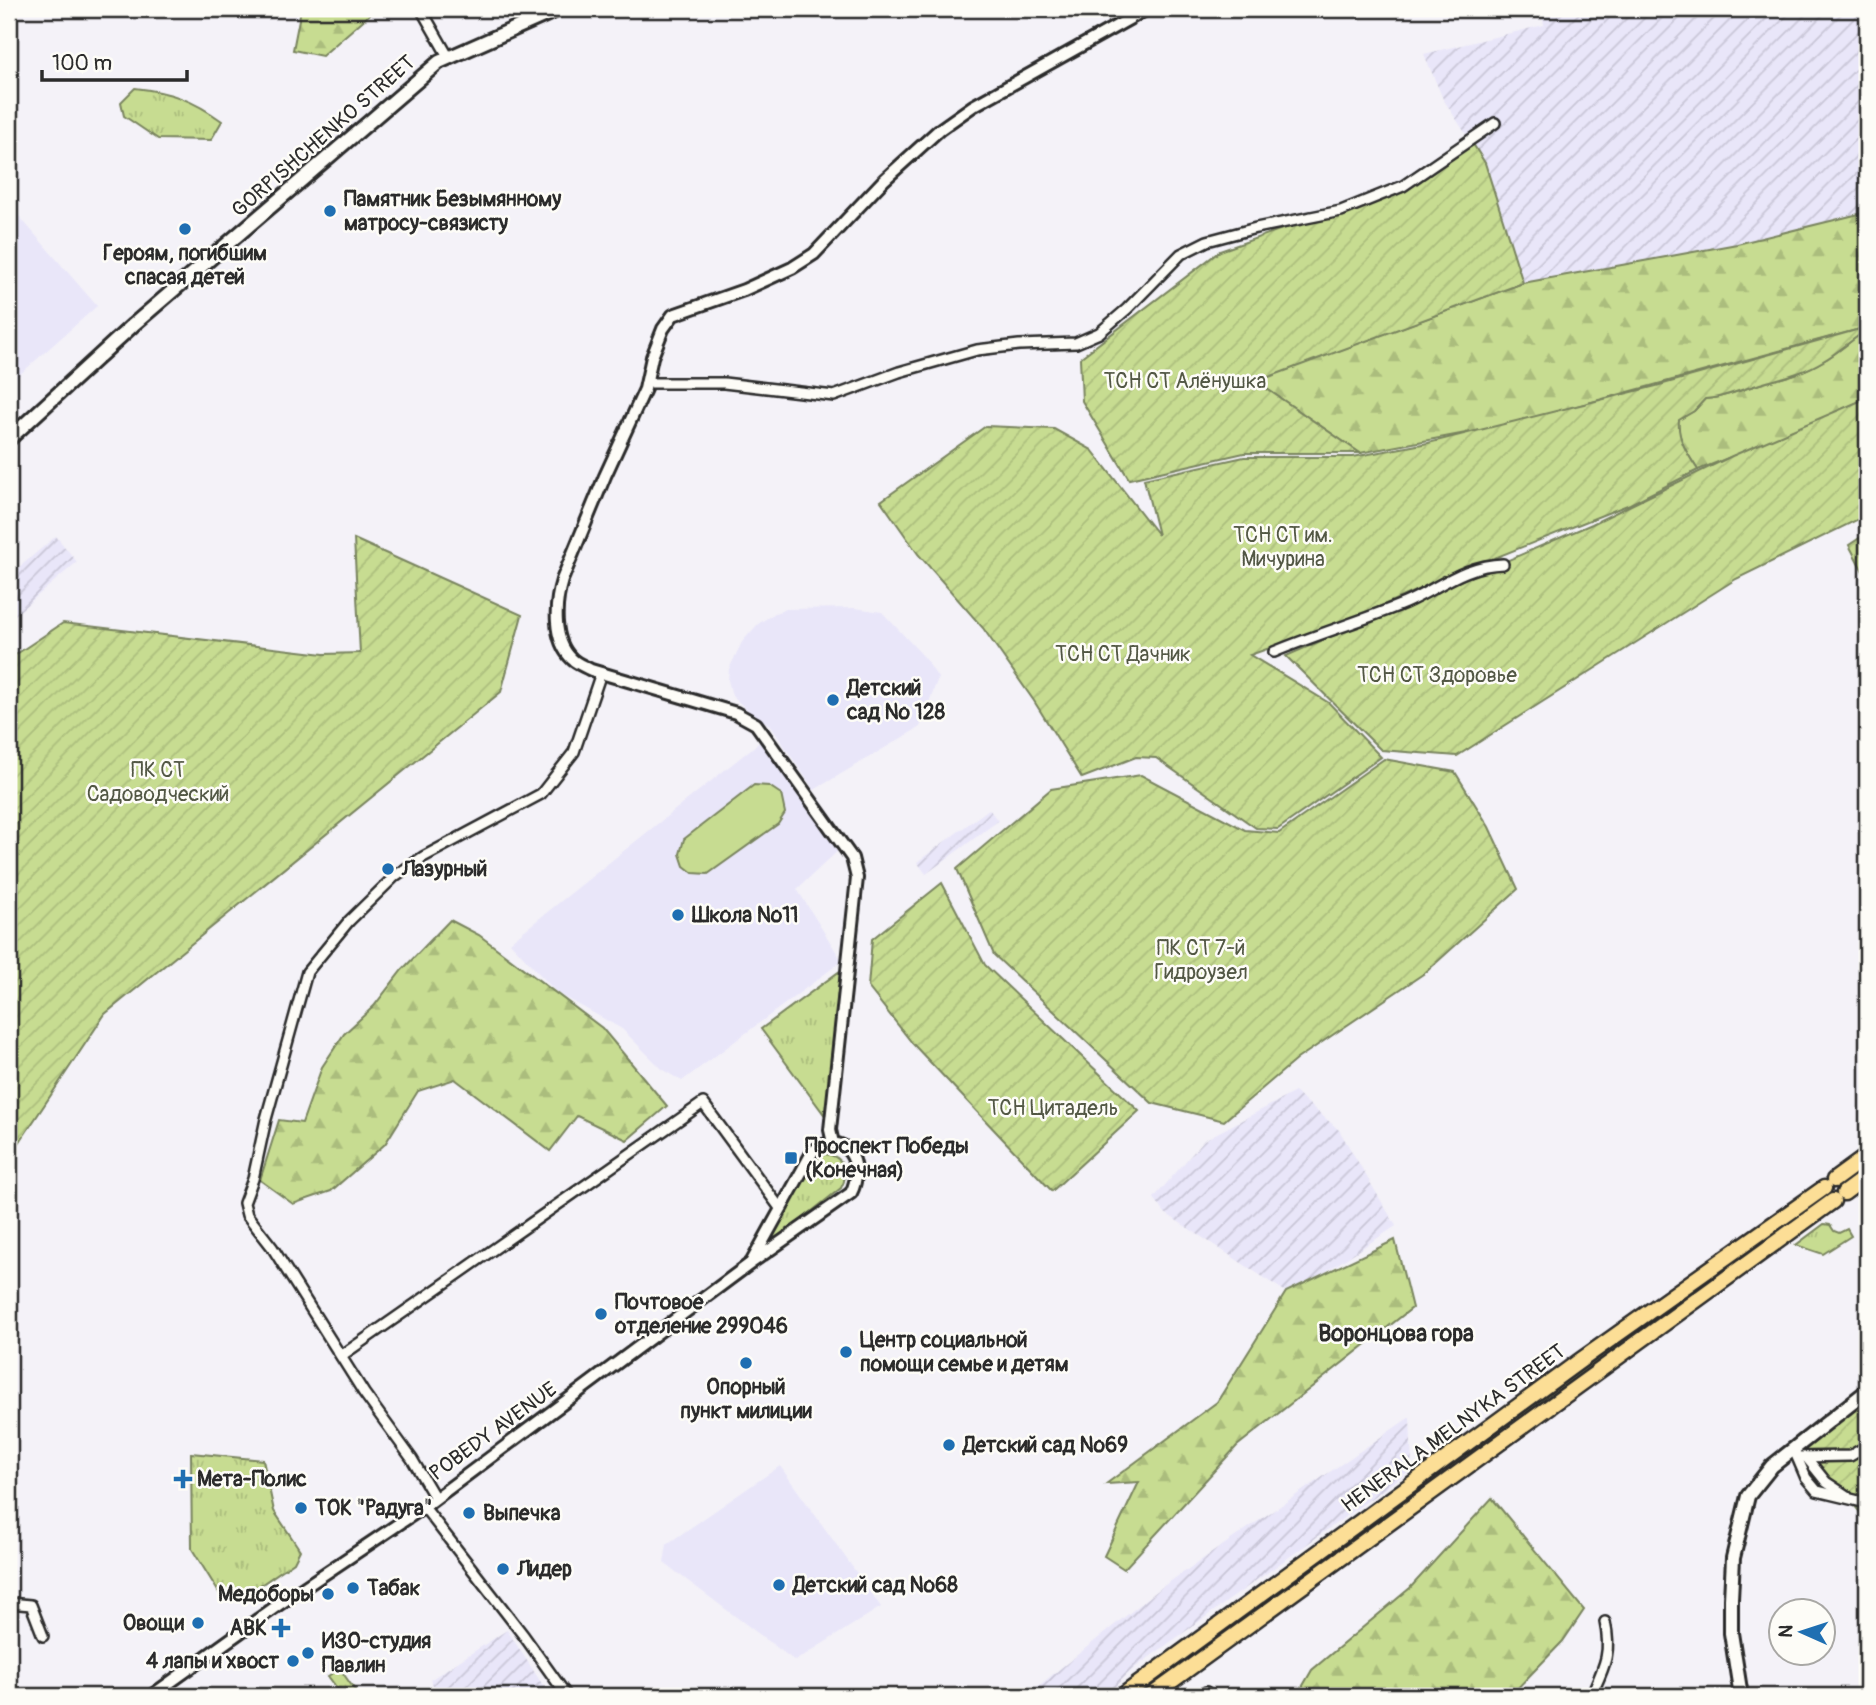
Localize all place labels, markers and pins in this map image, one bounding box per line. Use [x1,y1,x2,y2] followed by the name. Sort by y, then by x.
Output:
[344,186,561,237] place label: Памятник Безымянному матросу-связисту
[322,203,338,219] marker: Памятник Безымянному матросу-связисту
[177,221,193,237] marker: Героям, погибшим спасая детей
[103,240,267,291] place label: Героям, погибшим спасая детей
[845,675,946,726] place label: Детский сад № 128
[825,692,841,708] marker: Детский сад № 128
[401,856,487,883] place label: Лазурный
[380,861,396,877] marker: Лазурный
[691,902,799,929] place label: Школа №11
[670,907,686,923] marker: Школа №11
[805,1133,969,1184] place label: Проспект Победы (Конечная)
[783,1150,799,1166] marker: Проспект Победы (Конечная)
[614,1289,788,1340] place label: Почтовое отделение 299046
[593,1306,609,1322] marker: Почтовое отделение 299046
[860,1327,1069,1378] place label: Центр социальной помощи семье и детям
[838,1344,854,1360] marker: Центр социальной помощи семье и детям
[738,1355,754,1371] marker: Опорный пункт милиции
[680,1374,812,1425] place label: Опорный пункт милиции
[961,1432,1128,1459] place label: Детский сад №69
[941,1437,957,1453] marker: Детский сад №69
[197,1466,307,1493] place label: Мета-Полис
[175,1471,191,1487] marker: Мета-Полис
[314,1495,432,1522] place label: ТОК "Радуга"
[293,1500,309,1516] marker: ТОК "Радуга"
[483,1500,561,1527] place label: Выпечка
[461,1505,477,1521] marker: Выпечка
[516,1556,572,1583] place label: Лидер
[495,1561,511,1577] marker: Лидер
[791,1572,958,1599] place label: Детский сад №68
[366,1575,421,1602] place label: Табак
[771,1577,787,1593] marker: Детский сад №68
[345,1580,361,1596] marker: Табак
[218,1581,314,1608] place label: Медоборы
[320,1586,336,1602] marker: Медоборы
[123,1610,185,1637] place label: Овощи
[190,1615,206,1631] marker: Овощи
[229,1615,267,1642] place label: АВК
[273,1620,289,1636] marker: АВК
[322,1628,431,1679] place label: ИЗО-студия Павлин
[300,1645,316,1661] marker: ИЗО-студия Павлин
[146,1648,279,1675] place label: 4 лапы и хвост
[285,1653,301,1669] marker: 4 лапы и хвост

